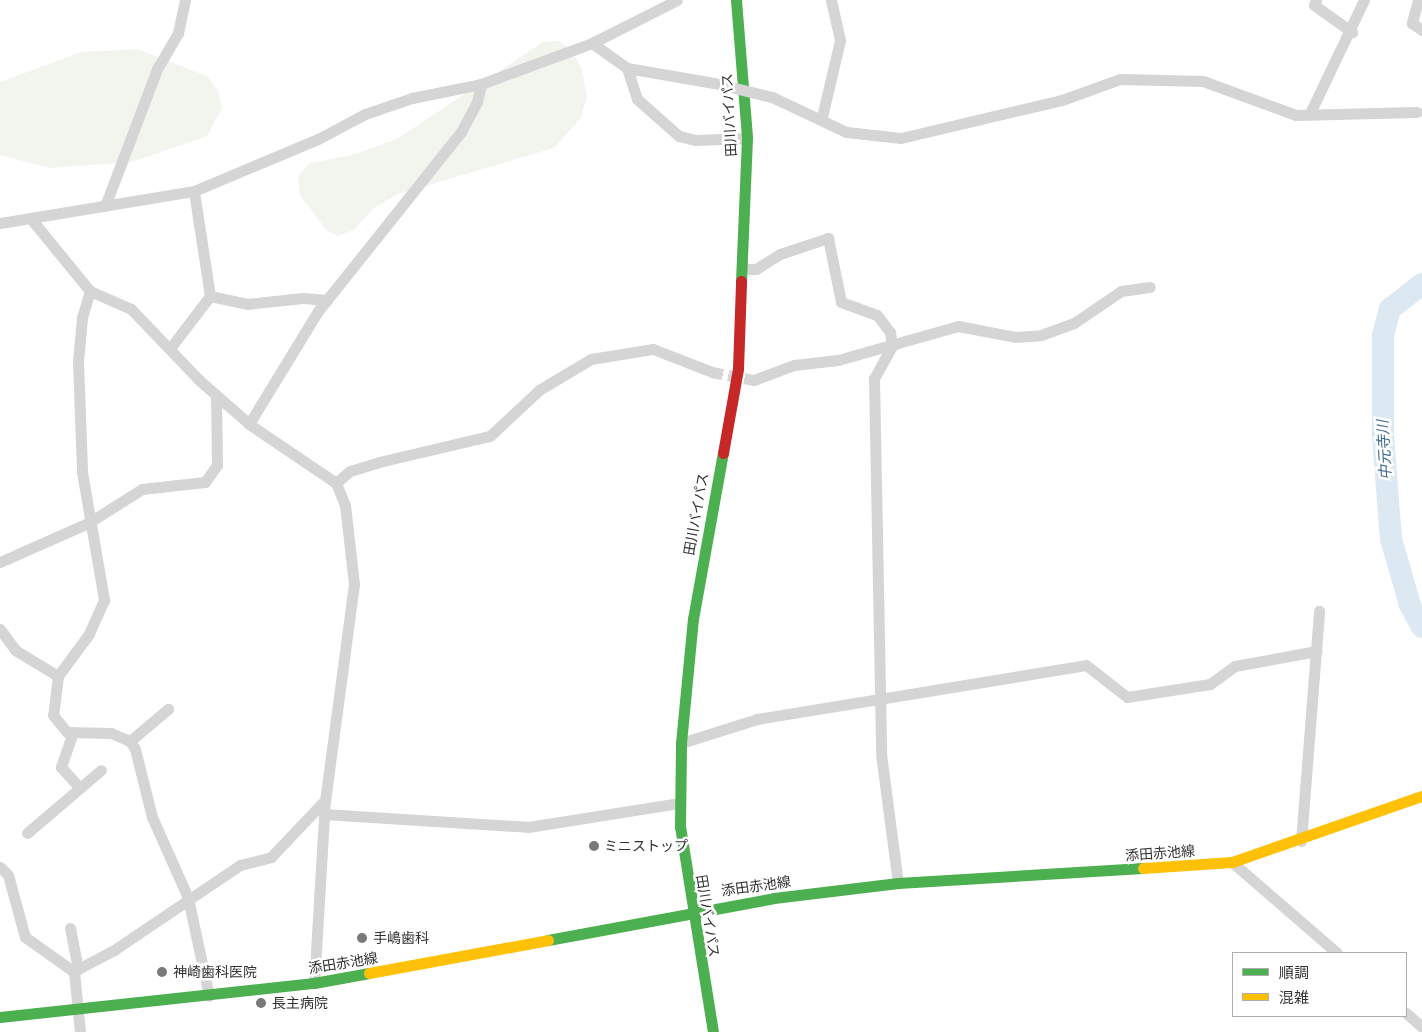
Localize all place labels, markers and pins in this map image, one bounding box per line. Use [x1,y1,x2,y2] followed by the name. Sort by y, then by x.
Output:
[604,838,688,854] place label: ミニストップ
[588,840,600,852] marker: ミニストップ
[373,930,429,946] place label: 手嶋歯科
[355,931,369,945] marker: 手嶋歯科
[173,964,257,980] place label: 神崎歯科医院
[155,965,169,979] marker: 神崎歯科医院
[272,995,328,1011] place label: 長主病院
[254,996,268,1010] marker: 長主病院

